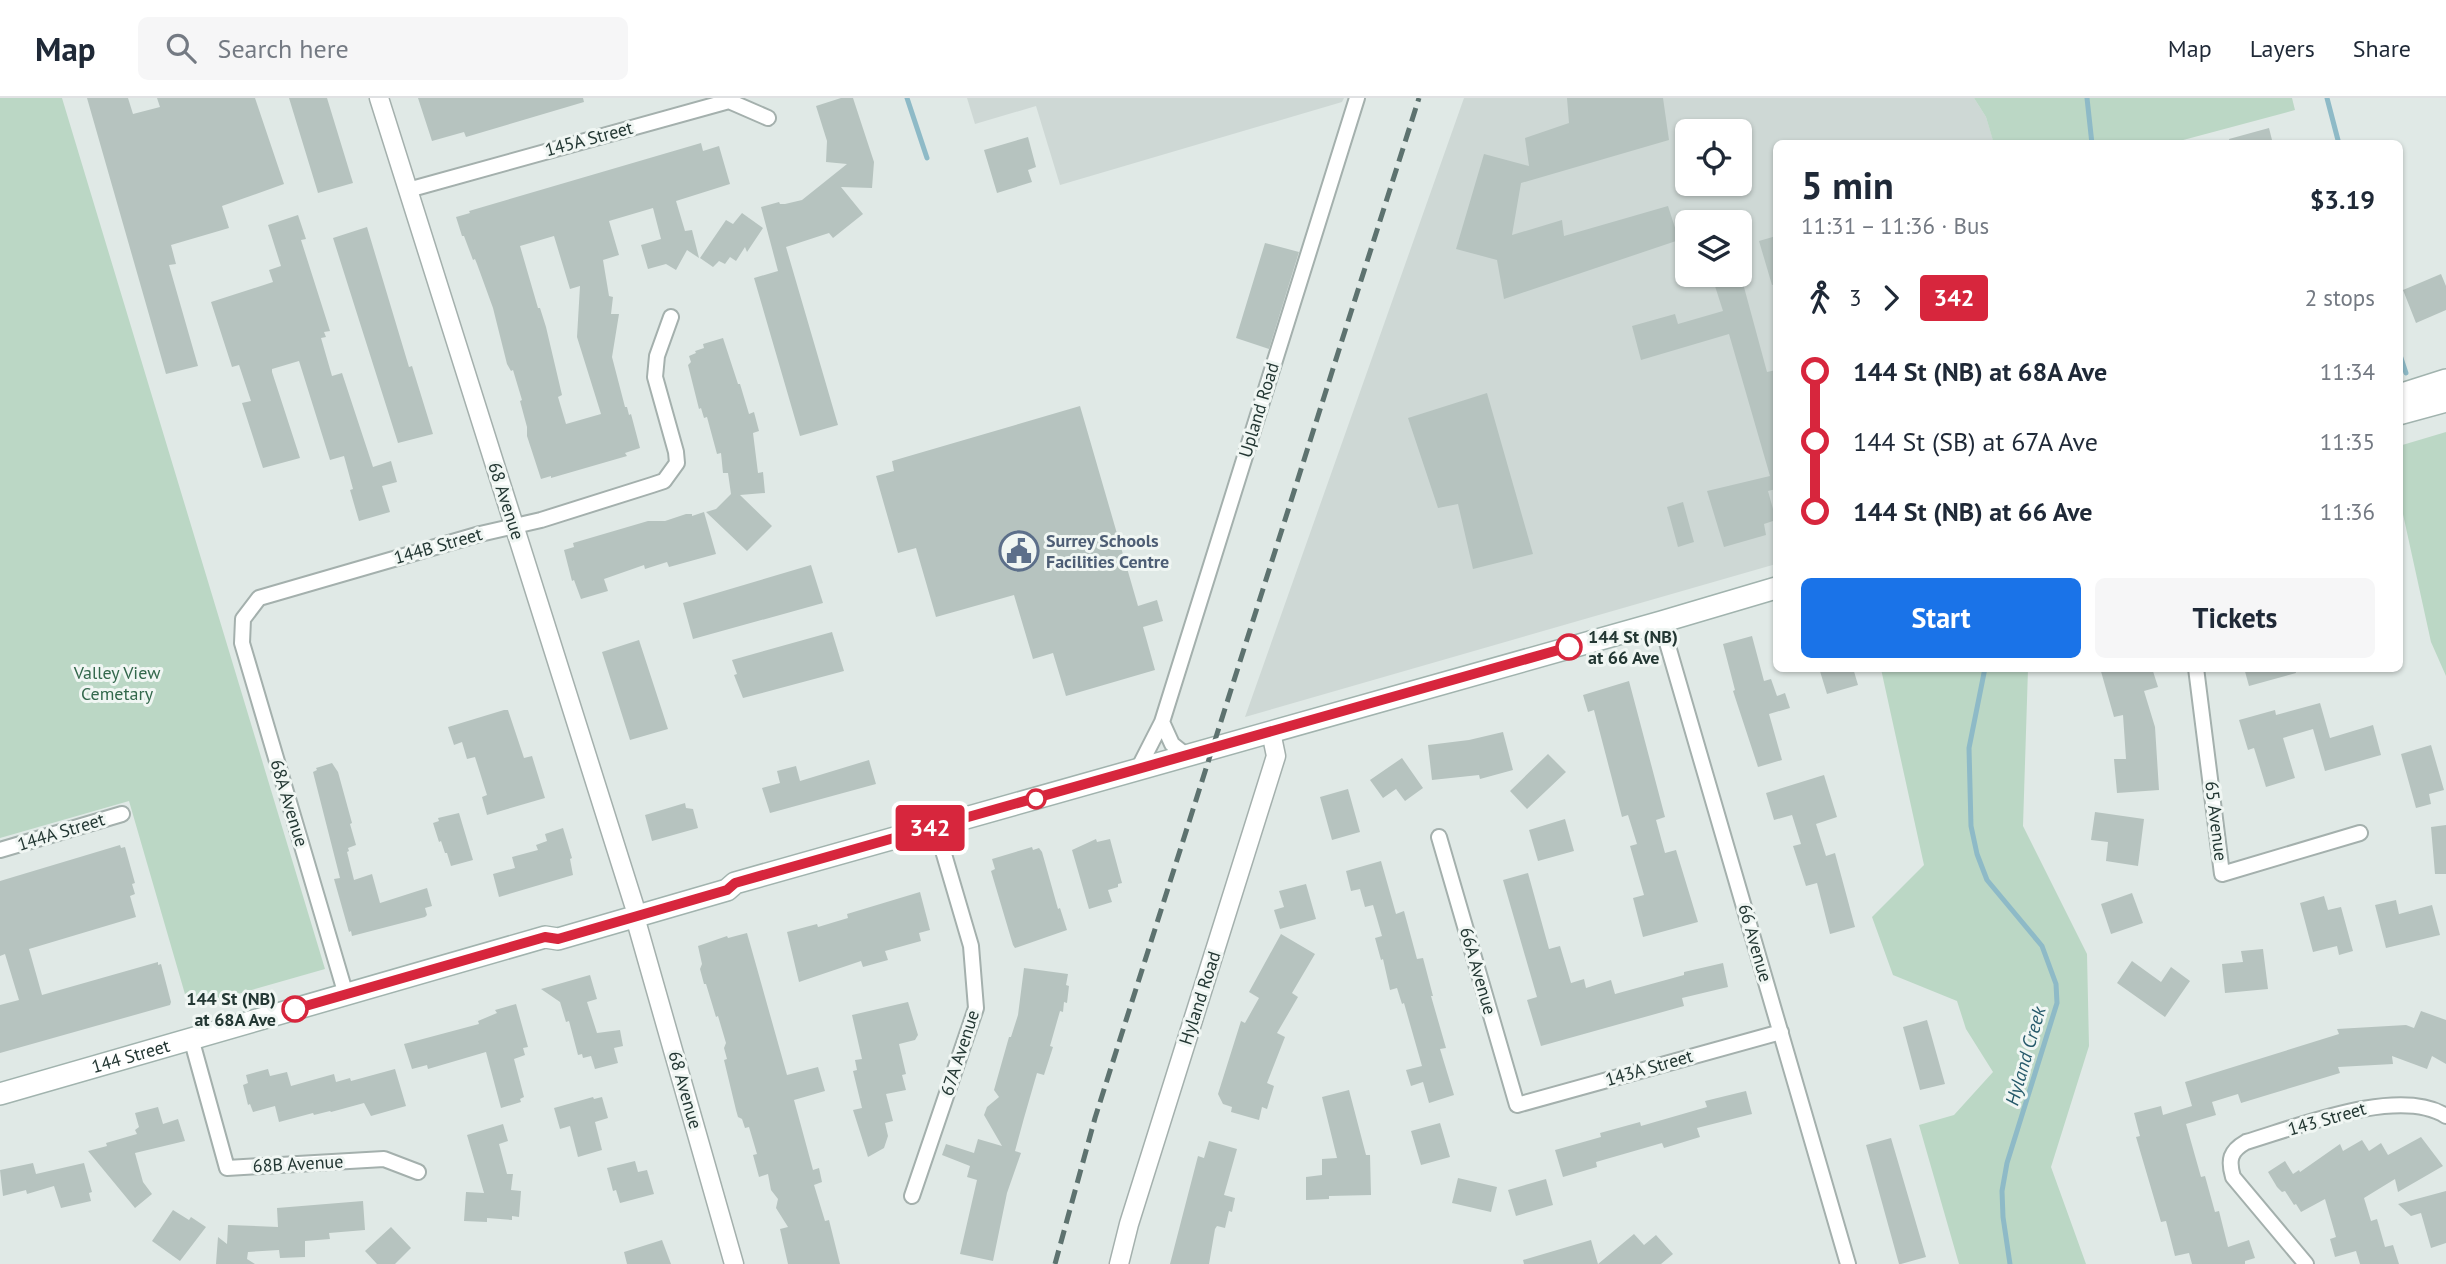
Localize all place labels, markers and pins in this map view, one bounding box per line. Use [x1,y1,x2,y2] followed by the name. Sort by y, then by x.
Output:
[1046,529,1169,573] place label: Surrey Schools Facilities Centre
[998,530,1040,572] public building icon: Surrey Schools Facilities Centre
[1588,625,1678,669] place label: 144 St (NB) at 66 Ave
[1556,634,1582,660] marker: 144 St (NB) at 66 Ave
[1026,789,1046,809] unlabelled marker
[186,987,276,1031] place label: 144 St (NB) at 68A Ave
[282,996,308,1022] marker: 144 St (NB) at 68A Ave

